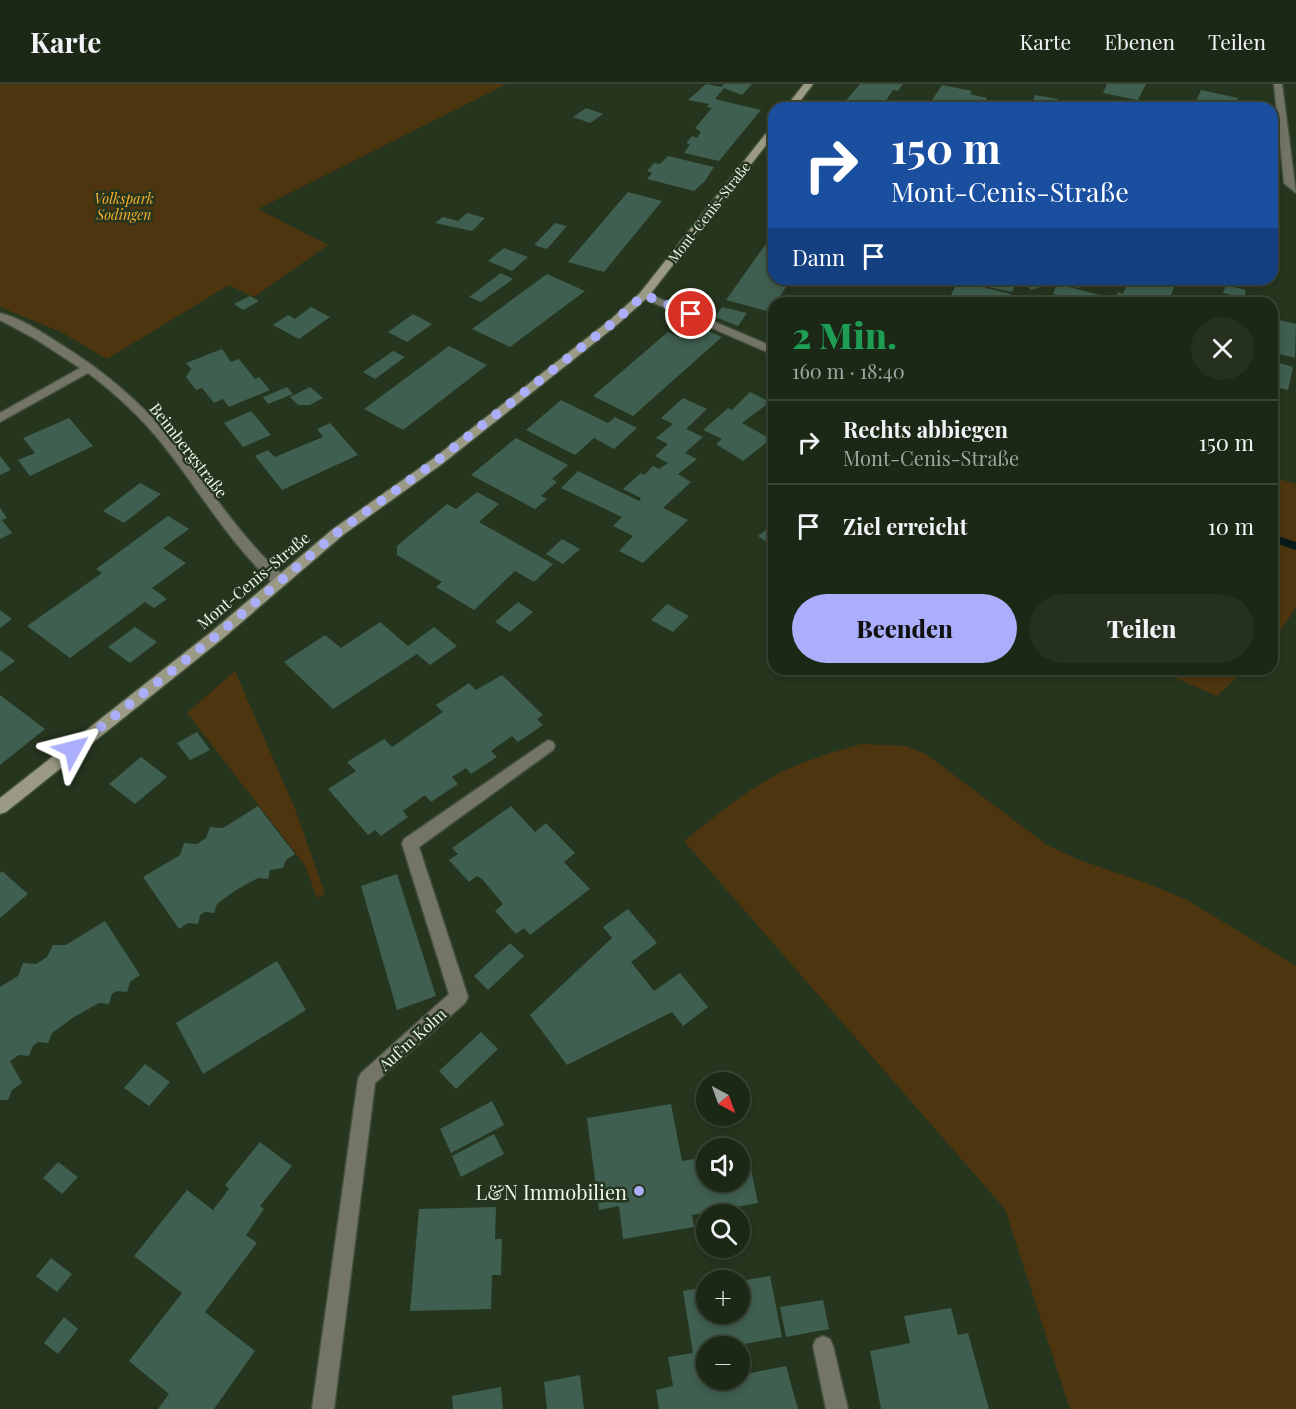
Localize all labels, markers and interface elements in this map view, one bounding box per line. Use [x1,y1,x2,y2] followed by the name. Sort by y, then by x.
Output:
[30,23,101,60] text: Karte
[1020,27,1071,55] text: Karte
[1104,27,1175,55] text: Ebenen
[1208,27,1266,55] text: Teilen
[891,119,1001,175] text: 150 m
[792,126,870,204] icon: right
[664,158,754,266] street label: Mont-Cenis-Straße
[891,173,1129,209] text: Mont-Cenis-Straße
[94,189,154,224] park label: Volkspark Sodingen
[857,240,890,273] icon: arrive
[792,242,845,272] text: Dann
[665,288,716,339] pin
[674,297,707,330] icon: arrive
[792,310,897,358] text: 2 Min.
[1191,317,1254,380] button: close
[792,357,905,384] text: 160 m · 18:40
[145,398,233,502] street label: Beimbergstraße
[843,414,1008,444] text: Rechts abbiegen
[792,426,825,459] icon: right
[1199,427,1254,457] text: 150 m
[843,444,1019,471] text: Mont-Cenis-Straße
[792,510,825,543] icon: arrive
[843,511,967,541] text: Ziel erreicht
[1208,511,1254,541] text: 10 m
[192,527,314,633] street label: Mont-Cenis-Straße
[792,594,1017,663] button: Beenden
[1029,594,1254,663] button: Teilen
[41,717,105,781] position arrow
[373,1003,450,1076] street label: Auf'm Kolm
[696,1072,750,1126] north arrow
[696,1072,750,1390] map controls
[696,1138,750,1192] button: sound
[475,1178,627,1205] place label: L&N Immobilien
[632,1184,646,1198] marker: L&N Immobilien
[696,1204,750,1258] button: search
[696,1270,750,1324] button: +
[696,1336,750,1390] button: −

